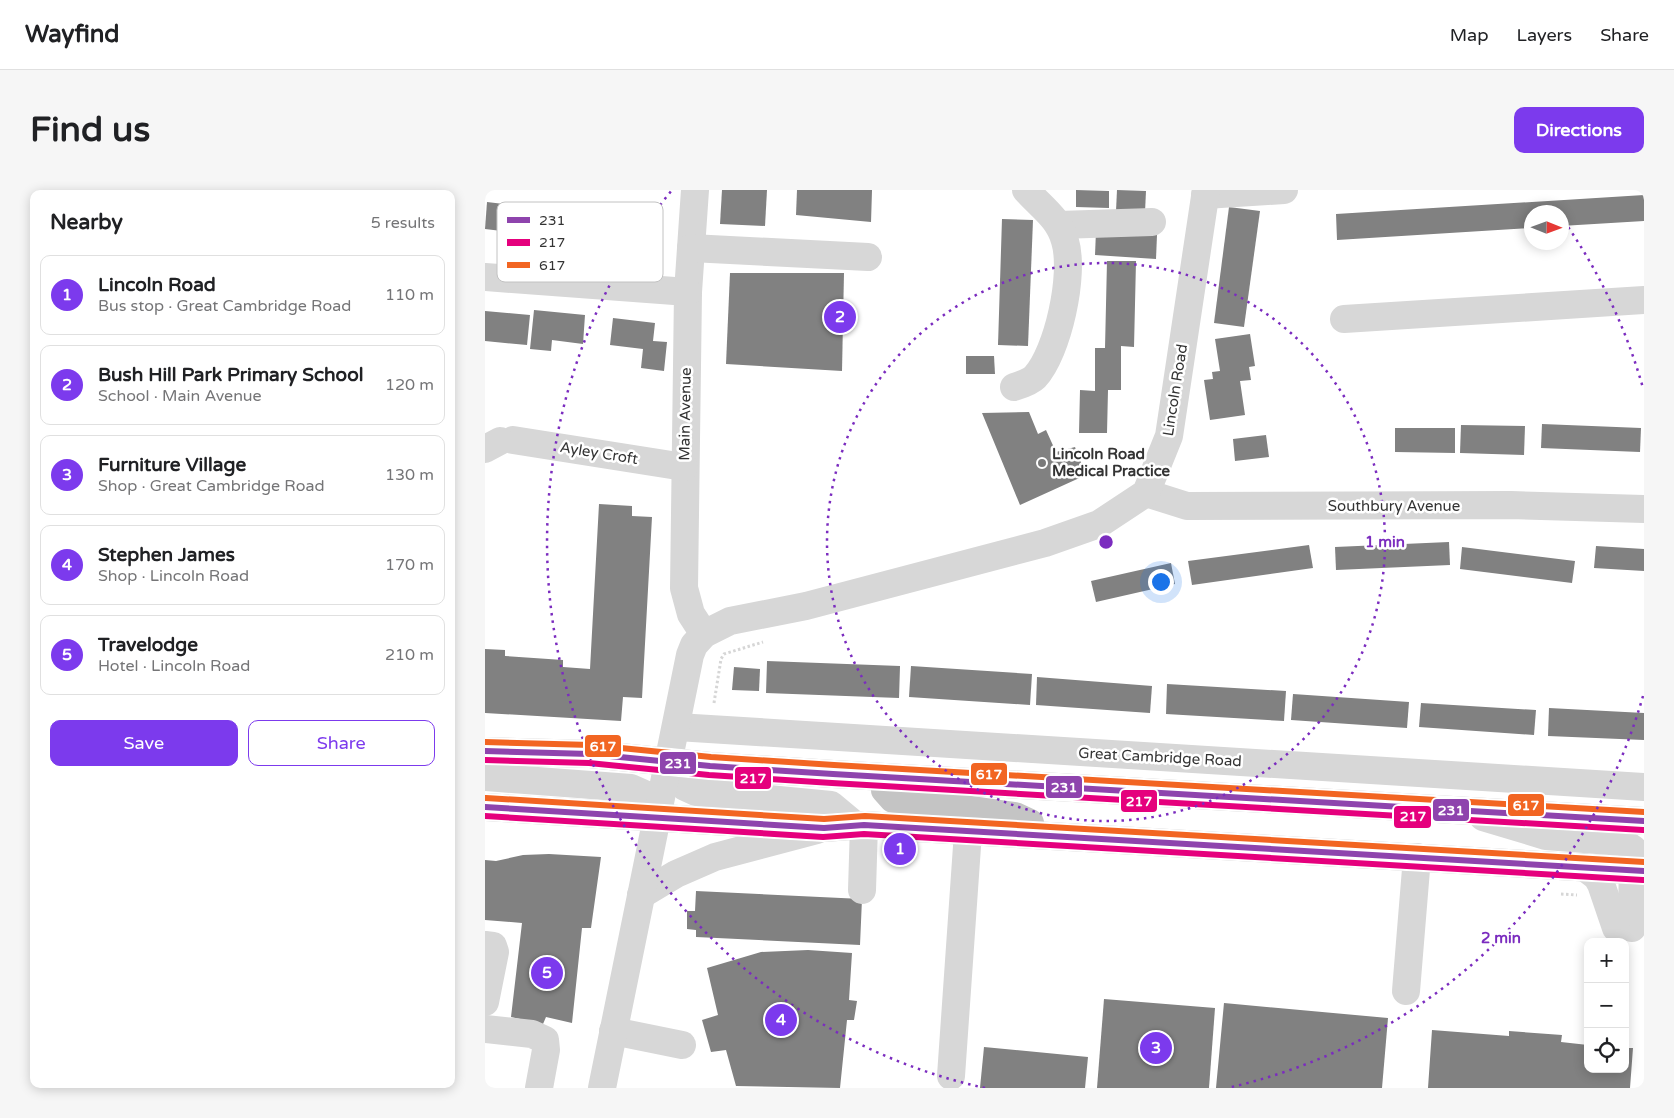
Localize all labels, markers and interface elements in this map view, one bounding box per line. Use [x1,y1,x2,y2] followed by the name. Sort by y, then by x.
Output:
[25,20,120,49] text: Wayfind
[1450,24,1489,46] text: Map
[1517,24,1572,46] text: Layers
[1600,24,1649,46] text: Share
[1514,107,1644,153] button: Directions
[30,109,150,151] text: Find us
[497,202,663,282] legend
[1524,205,1569,250] north arrow
[50,210,123,235] text: Nearby
[539,212,565,229] text: 231
[371,213,435,233] text: 5 results
[539,234,565,251] text: 217
[539,257,565,274] text: 617
[98,274,216,296] text: Lincoln Road
[62,285,72,305] text: 1
[385,285,434,305] text: 110 m
[98,296,351,316] text: Bus stop · Great Cambridge Road
[824,298,856,336] pin: 2
[1159,343,1191,437] street label: Lincoln Road
[98,364,363,386] text: Bush Hill Park Primary School
[675,367,695,461] street label: Main Avenue
[62,375,72,395] text: 2
[385,375,434,395] text: 120 m
[98,386,262,406] text: School · Main Avenue
[559,438,640,468] street label: Ayley Croft
[1052,445,1171,480] place label: Lincoln Road Medical Practice
[98,454,246,476] text: Furniture Village
[1036,457,1048,469] marker: Lincoln Road Medical Practice
[62,465,72,485] text: 3
[385,465,434,485] text: 130 m
[98,476,325,496] text: Shop · Great Cambridge Road
[1328,497,1460,515] street label: Southbury Avenue
[1097,533,1115,551] centre of rings
[1365,533,1405,551] text: 1 min
[98,544,235,566] text: Stephen James
[62,555,72,575] text: 4
[385,555,434,575] text: 170 m
[98,566,249,586] text: Shop · Lincoln Road
[1148,569,1174,595] your location
[98,634,198,656] text: Travelodge
[62,645,72,665] text: 5
[385,645,434,665] text: 210 m
[98,656,250,676] text: Hotel · Lincoln Road
[50,720,238,766] button: Save
[248,720,435,766] button: Share
[584,734,622,758] line badge: 617
[590,738,616,755] text: 617
[1078,744,1242,770] street label: Great Cambridge Road
[659,751,697,775] line badge: 231
[665,755,691,772] text: 231
[970,762,1008,786] line badge: 617
[734,766,772,790] line badge: 217
[976,766,1002,783] text: 617
[740,770,766,787] text: 217
[1045,775,1083,799] line badge: 231
[1051,779,1077,796] text: 231
[1120,789,1158,813] line badge: 217
[1126,793,1152,810] text: 217
[1507,793,1545,817] line badge: 617
[1513,797,1539,814] text: 617
[1432,798,1470,822] line badge: 231
[1438,802,1464,819] text: 231
[1393,805,1432,829] line badge: 217
[1400,808,1426,825] text: 217
[884,830,916,868] pin: 1
[1481,929,1521,947] text: 2 min
[1584,938,1629,1073] map controls
[1584,938,1629,983] button: +
[531,954,563,992] pin: 5
[1584,983,1629,1028] button: −
[765,1001,797,1039] pin: 4
[1584,1028,1629,1073] button: locate
[1140,1029,1172,1067] pin: 3

